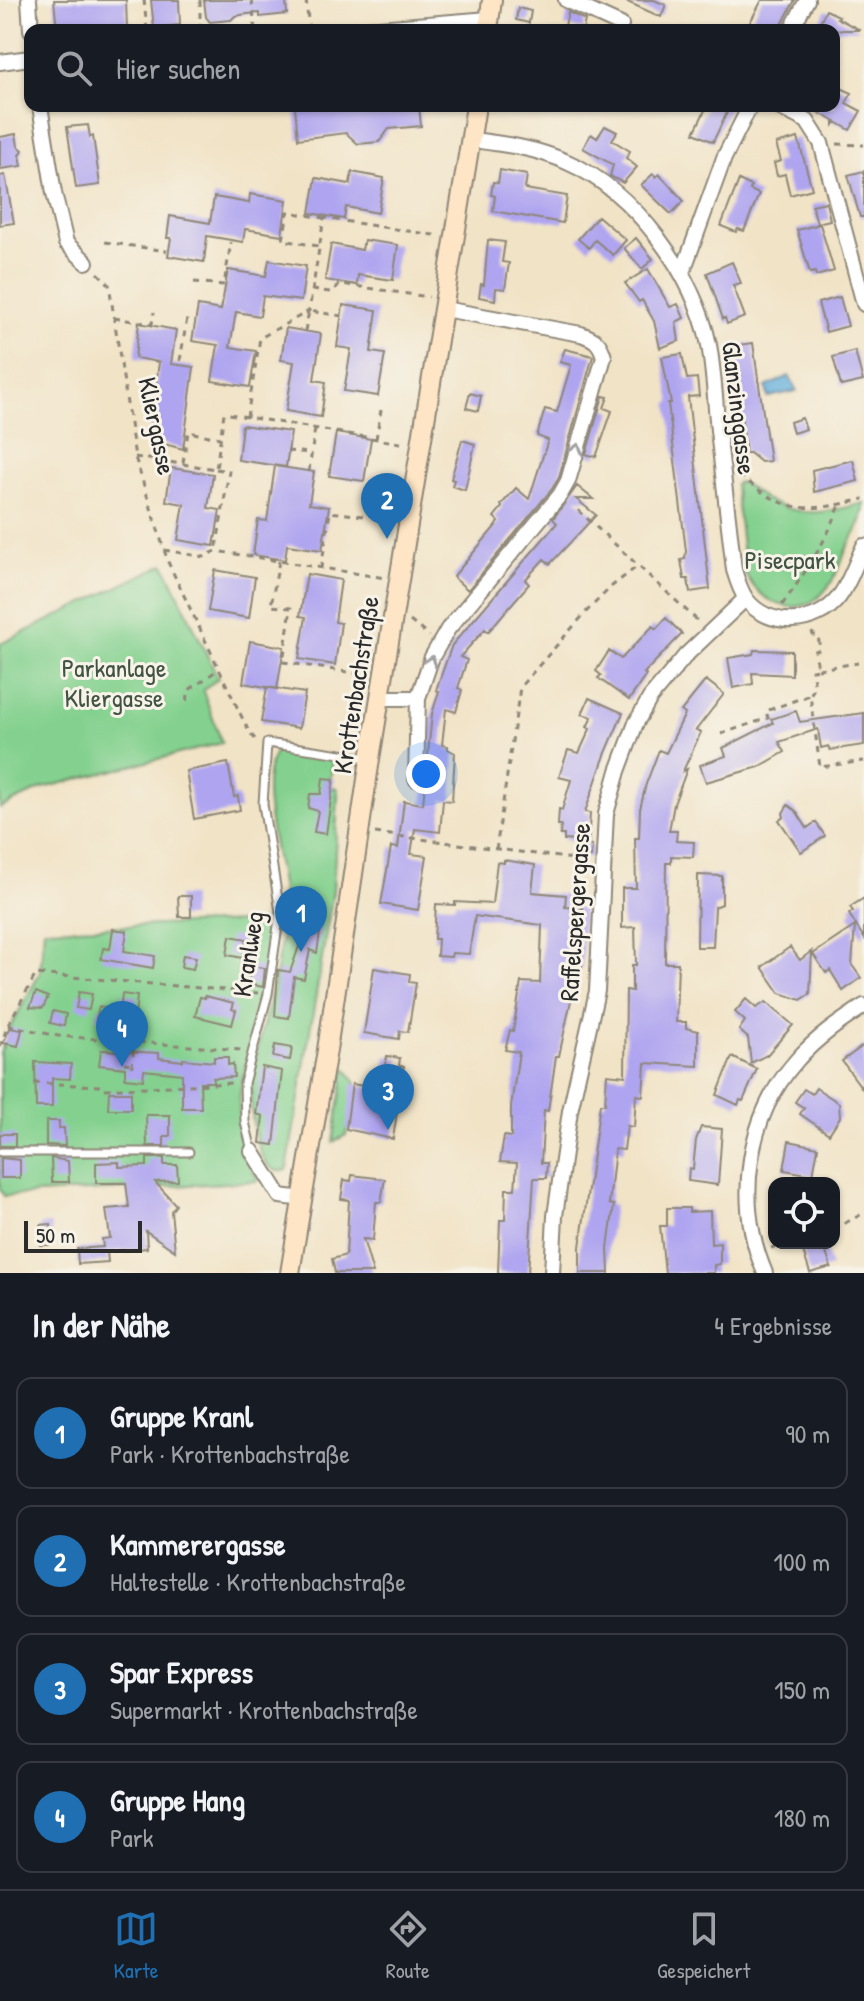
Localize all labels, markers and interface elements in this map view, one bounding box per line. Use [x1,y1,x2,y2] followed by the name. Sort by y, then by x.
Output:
[24,24,840,112] search box
[52,46,96,90] icon: search
[116,48,240,88] text: Hier suchen
[714,339,765,476] street label: Glanzinggasse
[130,374,185,478] street label: Kliergasse
[568,442,584,456] one-way arrow
[361,473,413,539] pin: 2
[745,542,836,577] park label: Pisecpark
[324,594,387,776] street label: Krottenbachstraße
[62,650,166,715] park label: Parkanlage Kliergasse
[422,655,438,669] one-way arrow
[406,754,446,794] your location
[551,822,598,1002] street label: Raffelspergergasse
[275,886,327,952] pin: 1
[223,908,272,999] street label: Kranlweg
[96,1001,148,1067] pin: 4
[362,1064,414,1130] pin: 3
[768,1177,840,1249] map controls
[768,1177,840,1249] button: locate
[24,1217,142,1253] scale bar
[36,1220,75,1250] text: 50 m
[32,1302,170,1348] text: In der Nähe
[714,1308,832,1343] text: 4 Ergebnisse
[110,1396,253,1436] text: Gruppe Kranl
[55,1416,65,1451] text: 1
[785,1416,830,1451] text: 90 m
[110,1436,350,1471] text: Park · Krottenbachstraße
[110,1524,285,1564] text: Kammerergasse
[54,1544,66,1579] text: 2
[774,1544,830,1579] text: 100 m
[110,1564,406,1599] text: Haltestelle · Krottenbachstraße
[110,1652,253,1692] text: Spar Express
[54,1672,66,1707] text: 3
[774,1672,830,1707] text: 150 m
[110,1692,418,1727] text: Supermarkt · Krottenbachstraße
[110,1780,245,1820] text: Gruppe Hang
[55,1800,65,1835] text: 4
[774,1800,830,1835] text: 180 m
[110,1820,154,1855] text: Park
[114,1907,159,1985] tab: Karte
[386,1907,430,1985] tab: Route
[657,1907,750,1985] tab: Gespeichert

